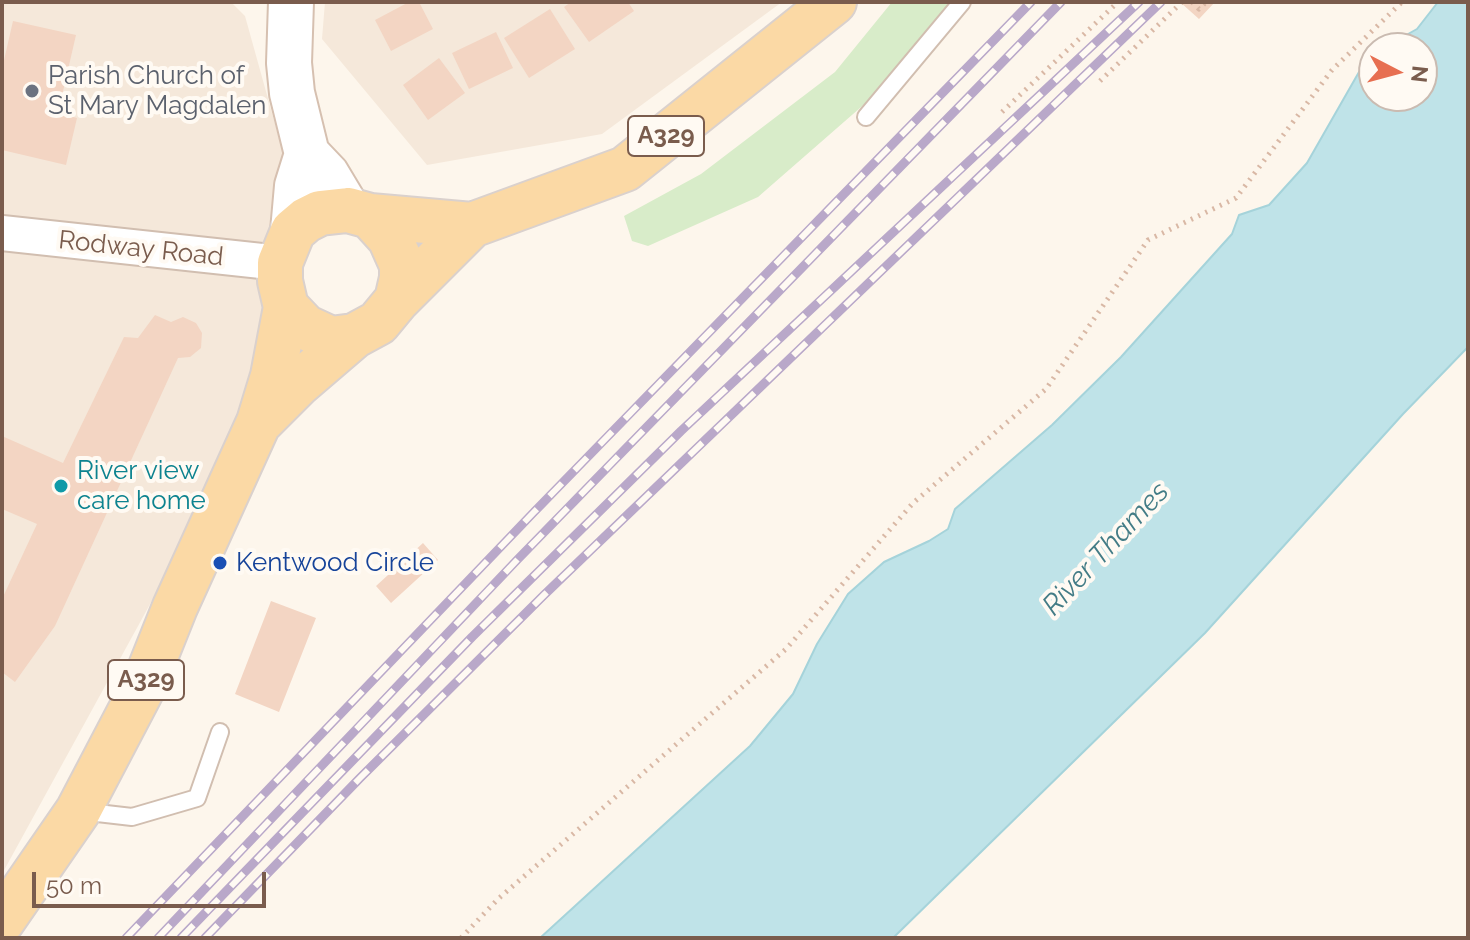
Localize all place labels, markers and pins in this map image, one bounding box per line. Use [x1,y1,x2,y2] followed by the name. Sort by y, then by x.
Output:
[48,60,266,122] place label: Parish Church of St Mary Magdalen
[23,82,41,100] marker: Parish Church of St Mary Magdalen
[77,455,206,516] place label: River view care home
[52,477,70,495] marker: River view care home
[236,547,434,579] place label: Kentwood Circle
[211,554,229,572] marker: Kentwood Circle

